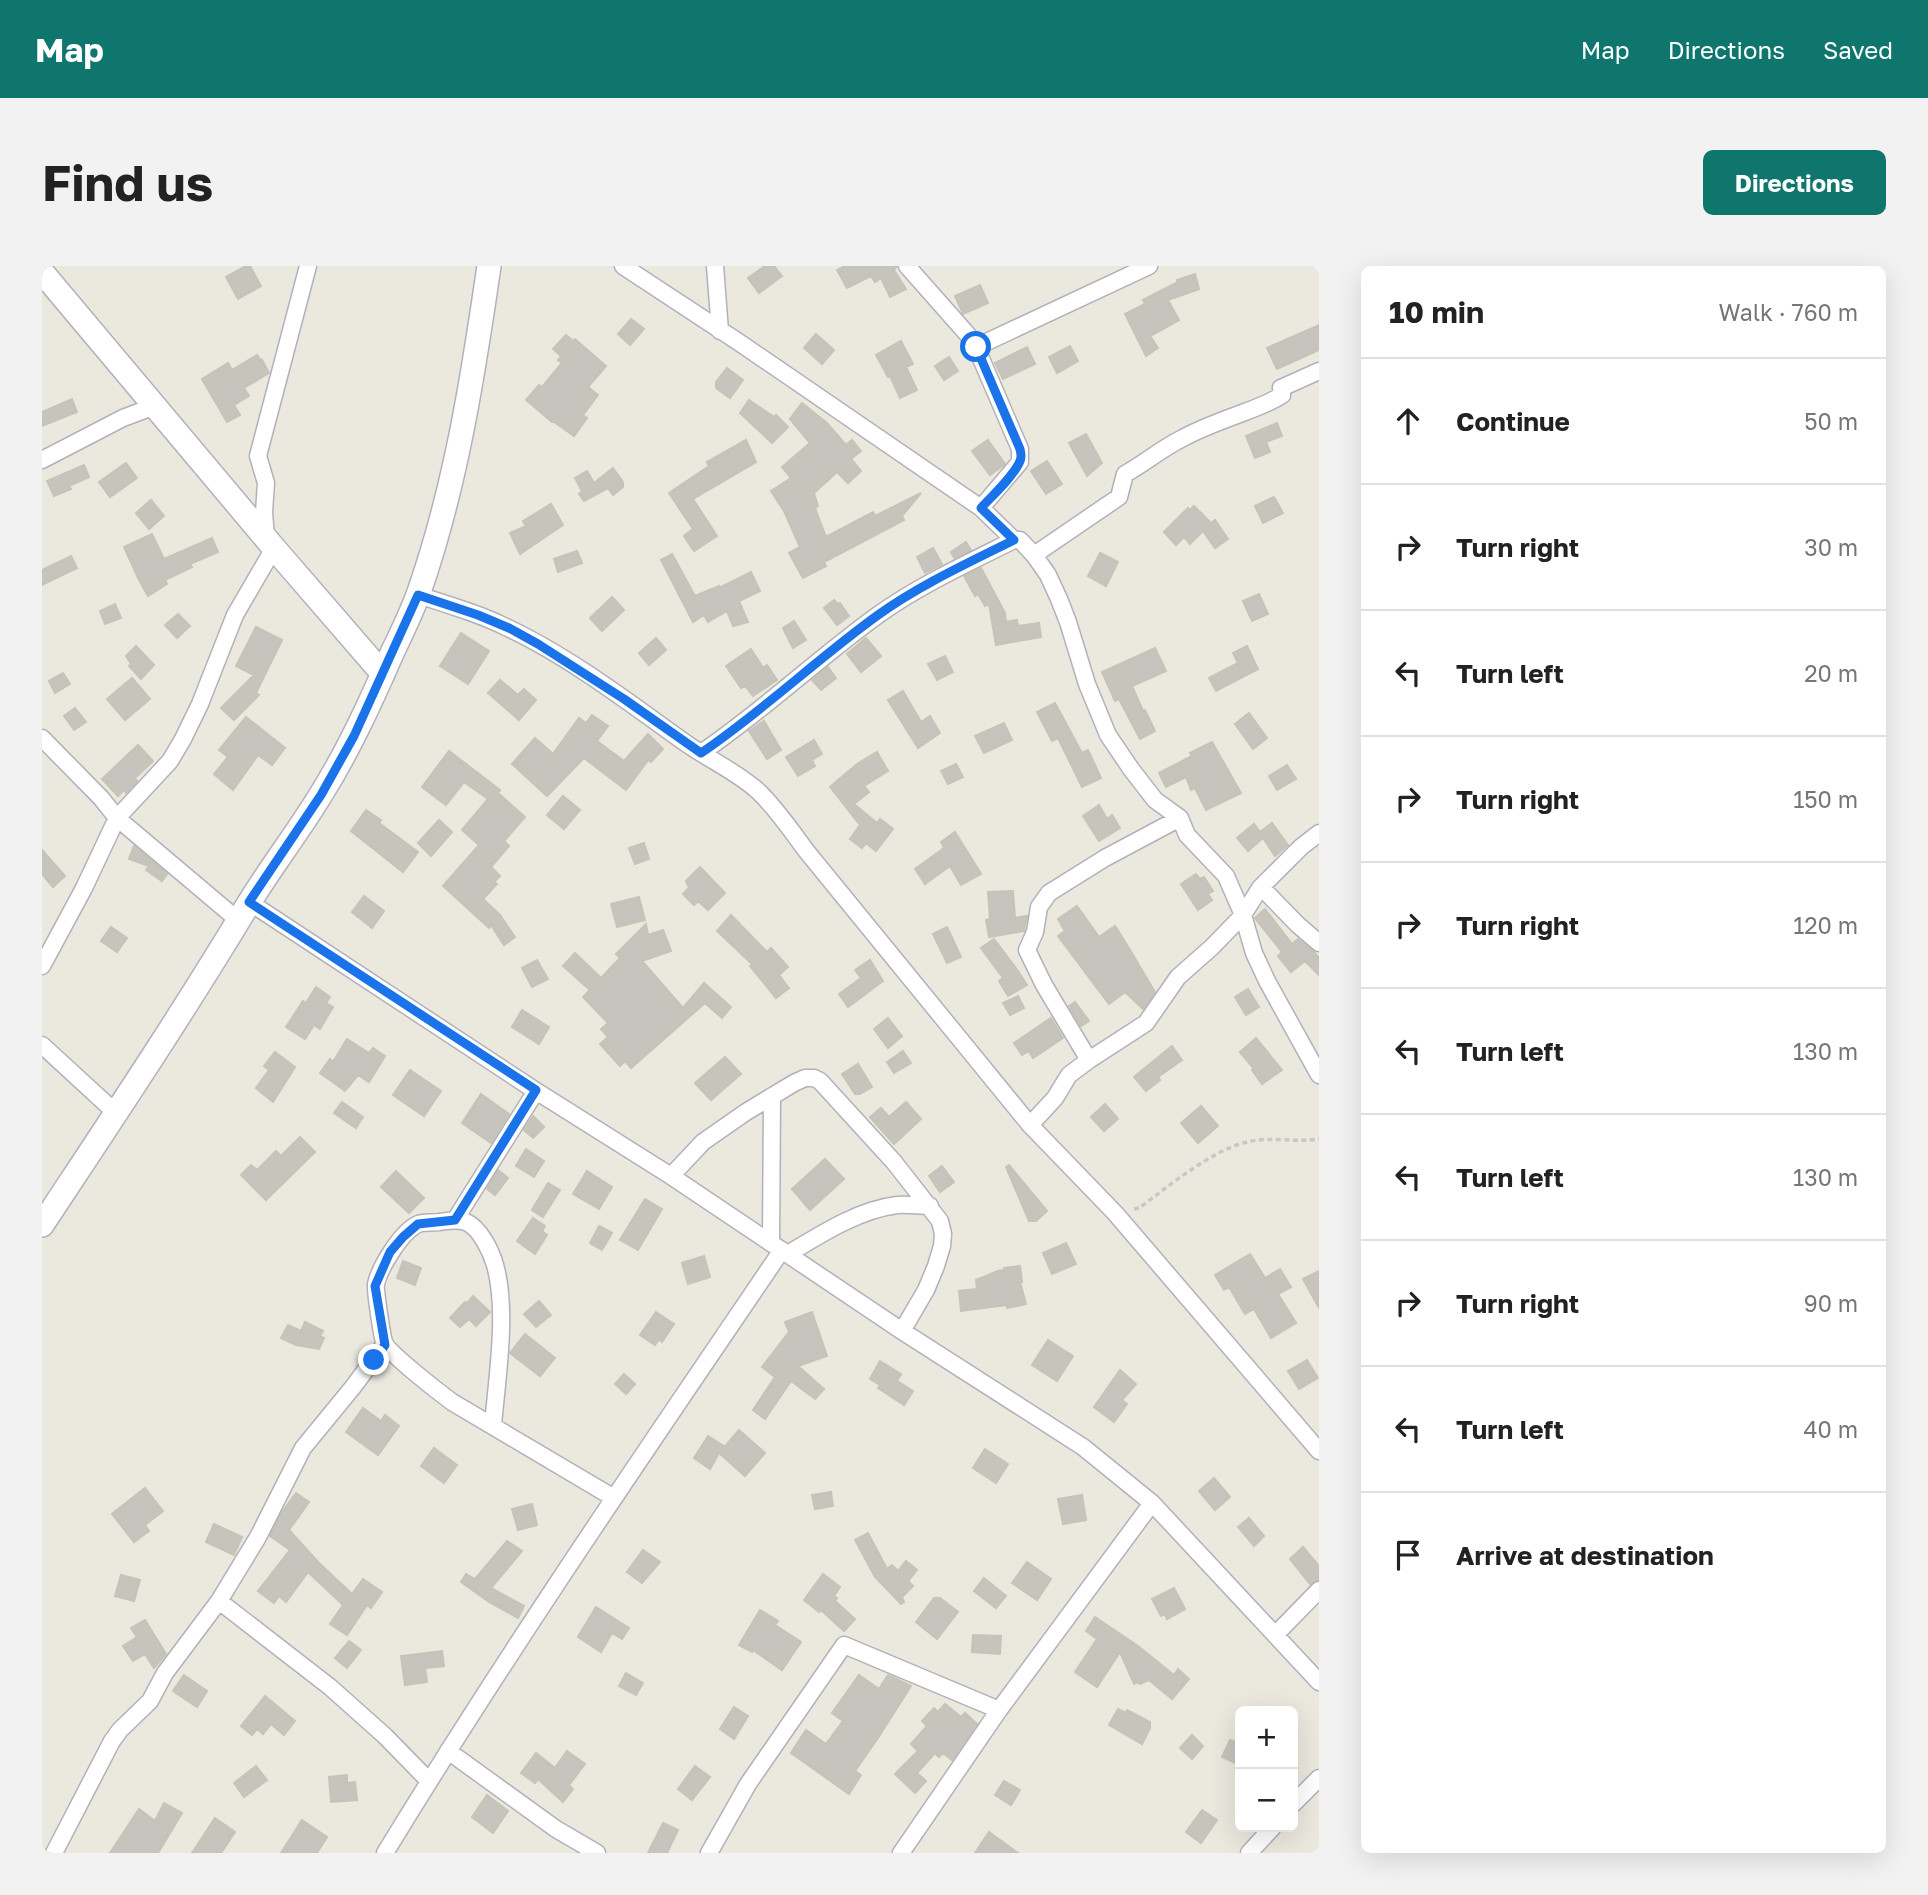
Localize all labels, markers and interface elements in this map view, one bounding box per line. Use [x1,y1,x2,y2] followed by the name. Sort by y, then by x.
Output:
[35,30,104,69] text: Map
[1581,35,1630,64] text: Map
[1668,35,1785,64] text: Directions
[1823,35,1893,64] text: Saved
[1703,150,1886,215] button: Directions
[42,153,213,212] text: Find us
[1389,294,1484,330] text: 10 min
[1719,298,1858,326] text: Walk · 760 m
[960,331,991,362] route start
[1389,402,1427,440] icon: ahead
[1456,406,1570,437] text: Continue
[1804,407,1858,435] text: 50 m
[1389,528,1427,566] icon: right
[1456,532,1579,563] text: Turn right
[1804,533,1858,561] text: 30 m
[1389,654,1427,692] icon: left
[1456,658,1564,689] text: Turn left
[1804,659,1858,687] text: 20 m
[1389,780,1427,818] icon: right
[1456,784,1579,815] text: Turn right
[1793,785,1858,813] text: 150 m
[1389,906,1427,944] icon: right
[1456,910,1579,941] text: Turn right
[1793,911,1858,939] text: 120 m
[1389,1032,1427,1070] icon: left
[1456,1036,1564,1067] text: Turn left
[1793,1037,1858,1065] text: 130 m
[1389,1158,1427,1196] icon: left
[1456,1162,1564,1193] text: Turn left
[1793,1163,1858,1191] text: 130 m
[1389,1284,1427,1322] icon: right
[1456,1288,1579,1319] text: Turn right
[1804,1289,1858,1317] text: 90 m
[358,1344,389,1375] route end
[1389,1410,1427,1448] icon: left
[1456,1414,1564,1445] text: Turn left
[1804,1415,1858,1443] text: 40 m
[1389,1536,1427,1574] icon: arrive
[1456,1540,1714,1571] text: Arrive at destination
[1235,1706,1298,1832] map controls
[1235,1706,1298,1769] button: +
[1235,1769,1298,1832] button: −

